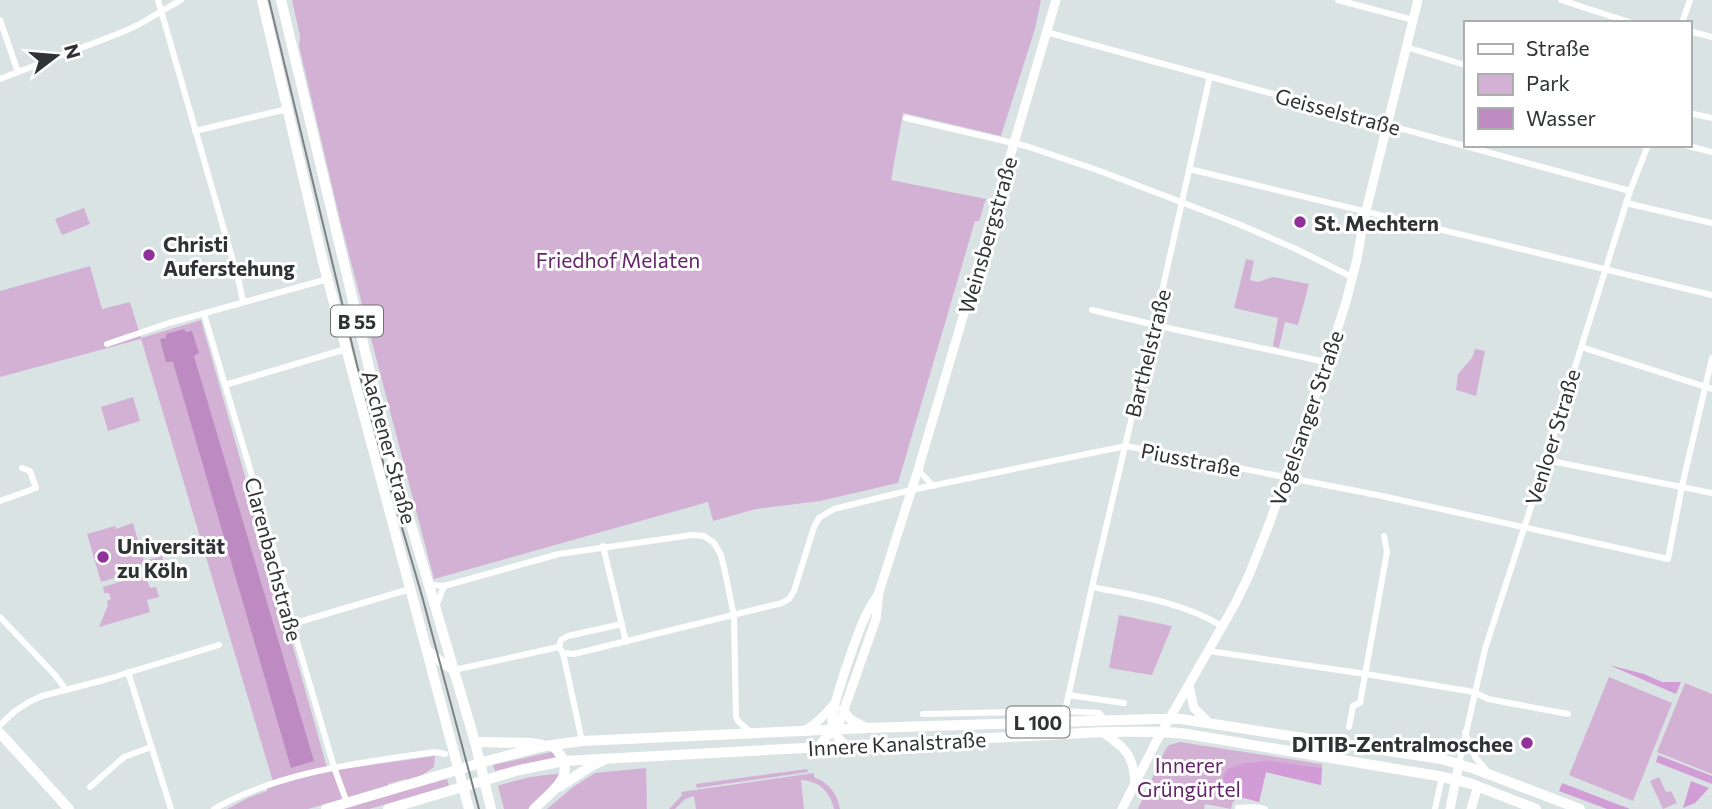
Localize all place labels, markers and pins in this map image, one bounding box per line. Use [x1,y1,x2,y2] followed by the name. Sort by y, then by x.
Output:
[1314,210,1439,235] place label: St. Mechtern
[1292,214,1308,230] marker: St. Mechtern
[163,231,295,280] place label: Christi Auferstehung
[141,247,157,263] marker: Christi Auferstehung
[117,533,225,582] place label: Universität zu Köln
[95,549,111,565] marker: Universität zu Köln
[1292,731,1513,756] place label: DITIB-Zentralmoschee
[1519,735,1535,751] marker: DITIB-Zentralmoschee

